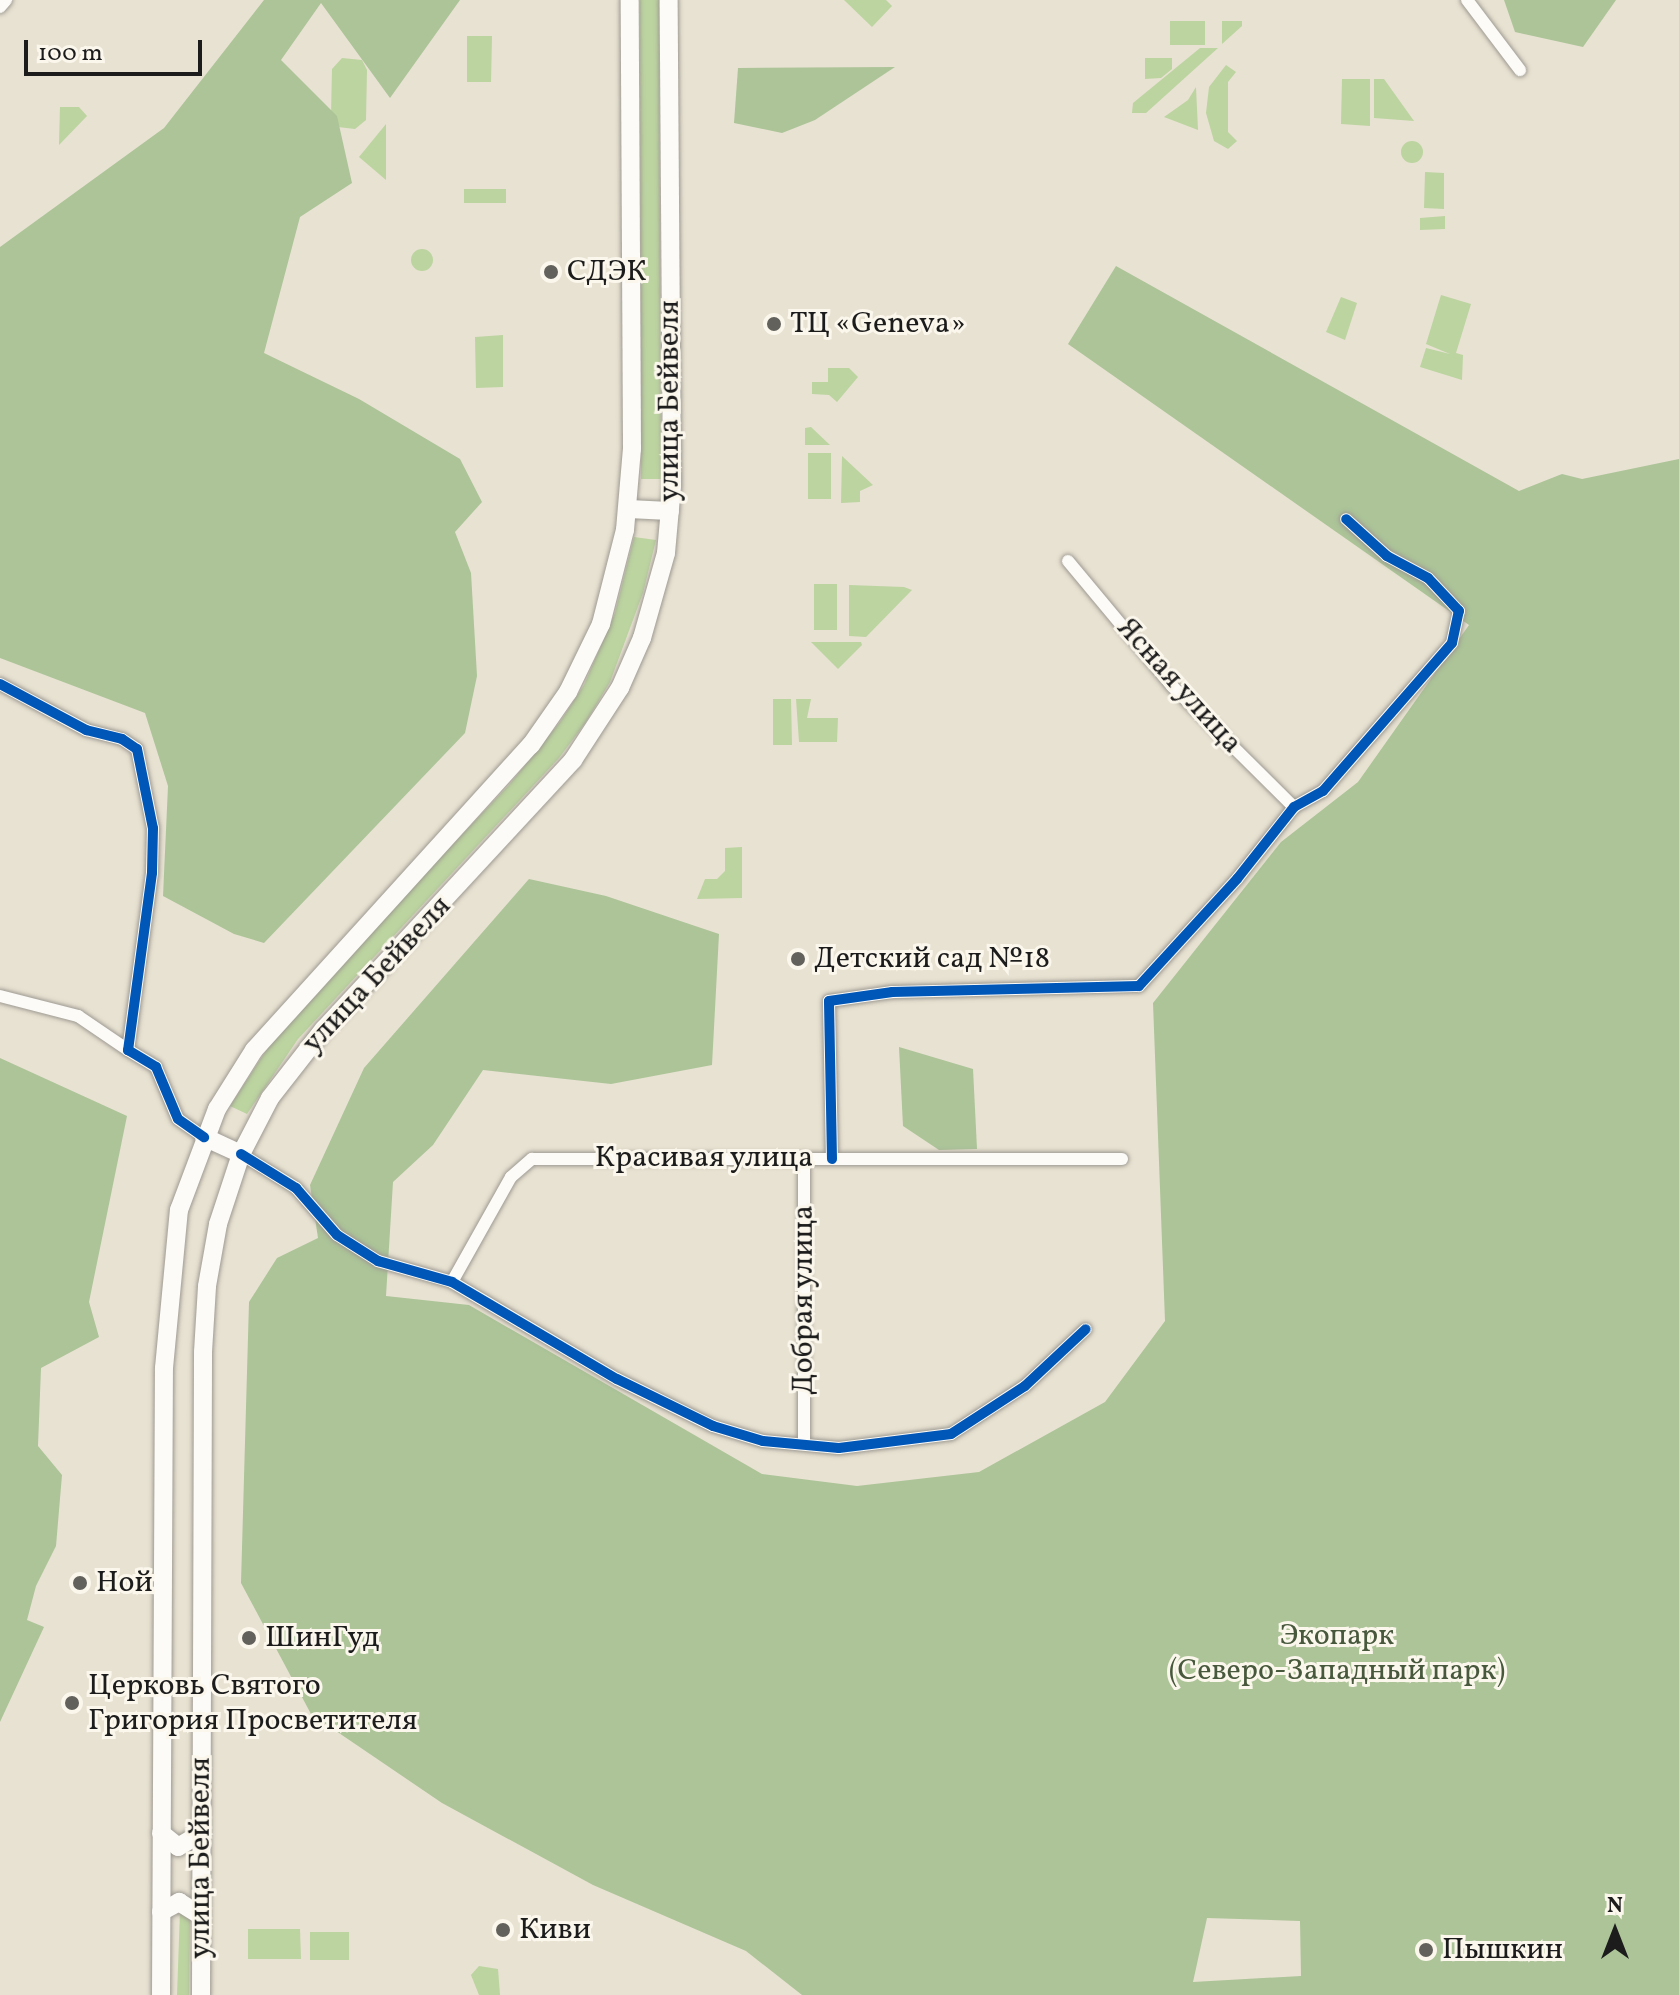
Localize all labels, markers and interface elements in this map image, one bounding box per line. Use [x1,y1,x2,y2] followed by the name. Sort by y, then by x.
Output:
[28,24,206,74] scale bar
[38,37,103,71] text: 100 m
[567,254,646,290] place label: СДЭК
[542,263,560,281] marker: СДЭК
[652,300,688,502] street label: улица Бейвеля
[790,306,966,342] place label: ТЦ «Geneva»
[765,315,783,333] marker: ТЦ «Geneva»
[1108,610,1250,762] street label: Ясная улица
[295,889,459,1061] street label: улица Бейвеля
[814,941,1050,977] place label: Детский сaд №18
[789,950,807,968] marker: Детский сaд №18
[594,1140,814,1176] street label: Красивая улица
[786,1205,822,1395] street label: Добрая улица
[96,1565,153,1601] place label: Ной
[71,1574,89,1592] marker: Ной
[1169,1618,1505,1688] park label: Экопарк (Северо-Западный парк)
[265,1620,379,1656] place label: ШинГуд
[240,1629,258,1647] marker: ШинГуд
[88,1668,417,1738] place label: Церковь Святого Григория Просветителя
[63,1694,81,1712] marker: Церковь Святого Григория Просветителя
[183,1757,219,1959] street label: улица Бейвеля
[1575,1891,1655,1971] north arrow
[1607,1891,1623,1922] text: N
[519,1912,591,1948] place label: Киви
[494,1921,512,1939] marker: Киви
[1442,1932,1563,1968] place label: Пышкин
[1417,1941,1435,1959] marker: Пышкин

